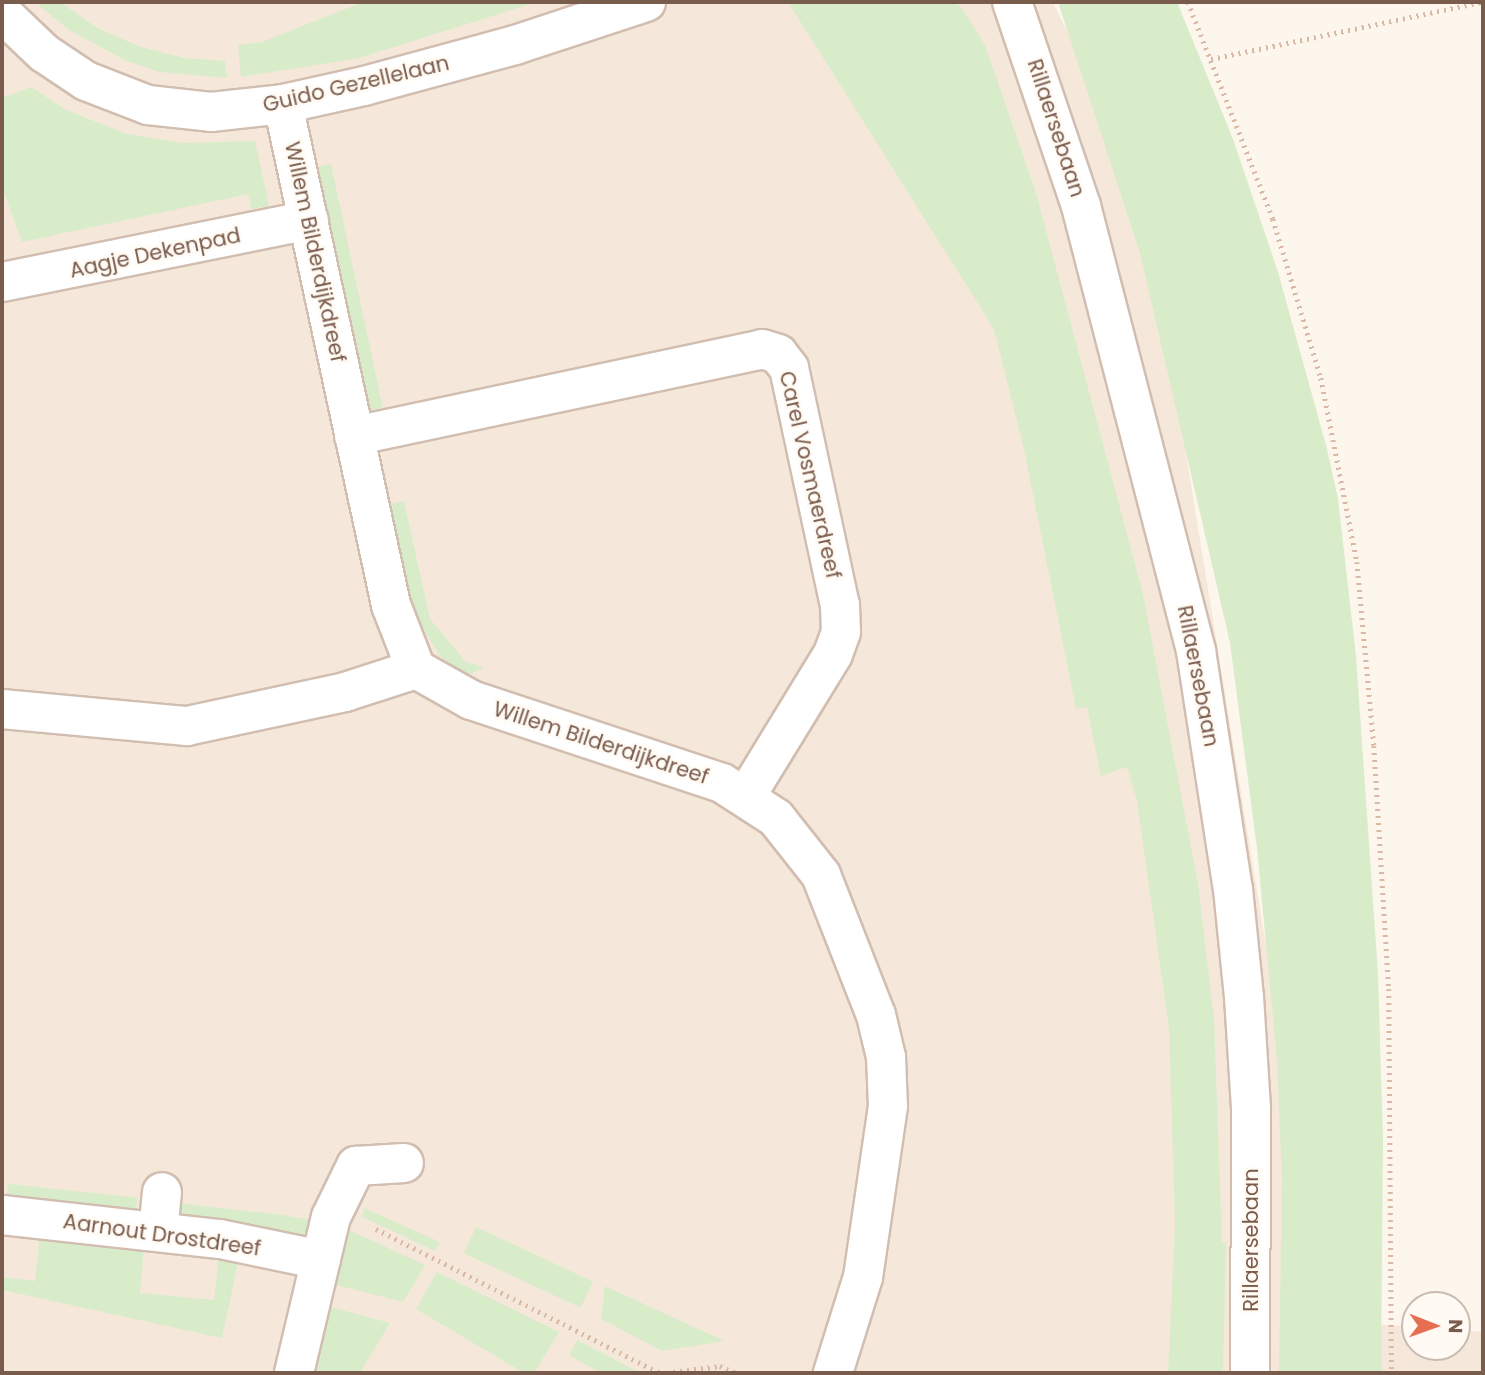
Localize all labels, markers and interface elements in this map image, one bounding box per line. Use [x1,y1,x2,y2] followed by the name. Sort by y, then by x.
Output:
[260,50,452,118] street label: Guido Gezellelaan
[1022,56,1090,200] street label: Rillaersebaan
[279,139,351,365] street label: Willem Bilderdijkdreef
[67,223,243,283] street label: Aagje Dekenpad
[774,369,846,581] street label: Carel Vosmaerdreef
[1172,603,1224,749] street label: Rillaersebaan
[490,696,712,790] street label: Willem Bilderdijkdreef
[1238,1168,1264,1312] street label: Rillaersebaan
[61,1209,263,1261] street label: Aarnout Drostdreef
[1401,1291,1471,1361] north arrow
[1442,1319,1469,1334] text: N

